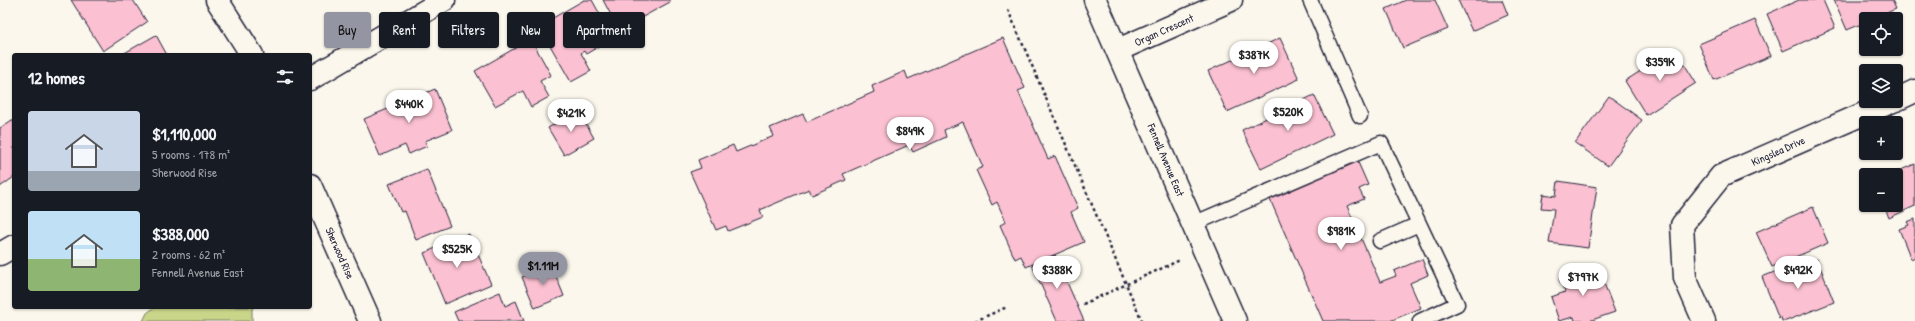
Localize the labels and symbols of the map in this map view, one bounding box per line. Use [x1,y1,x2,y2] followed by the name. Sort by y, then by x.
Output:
[1132,11,1196,49] street label: Organ Crescent
[1226,41,1282,75] pin: $387K
[1632,48,1688,82] pin: $359K
[381,90,437,124] pin: $440K
[1260,98,1316,132] pin: $520K
[543,99,599,133] pin: $421K
[882,117,938,151] pin: $849K
[1144,121,1188,199] street label: Fennell Avenue East
[1749,133,1808,169] street label: Kingslea Drive
[1313,217,1369,251] pin: $981K
[322,225,358,282] street label: Sherwood Rise
[429,235,485,269] pin: $525K
[510,252,576,286] pin: $1.11M
[1029,256,1085,290] pin: $388K
[1770,256,1826,290] pin: $492K
[1555,263,1611,297] pin: $797K

